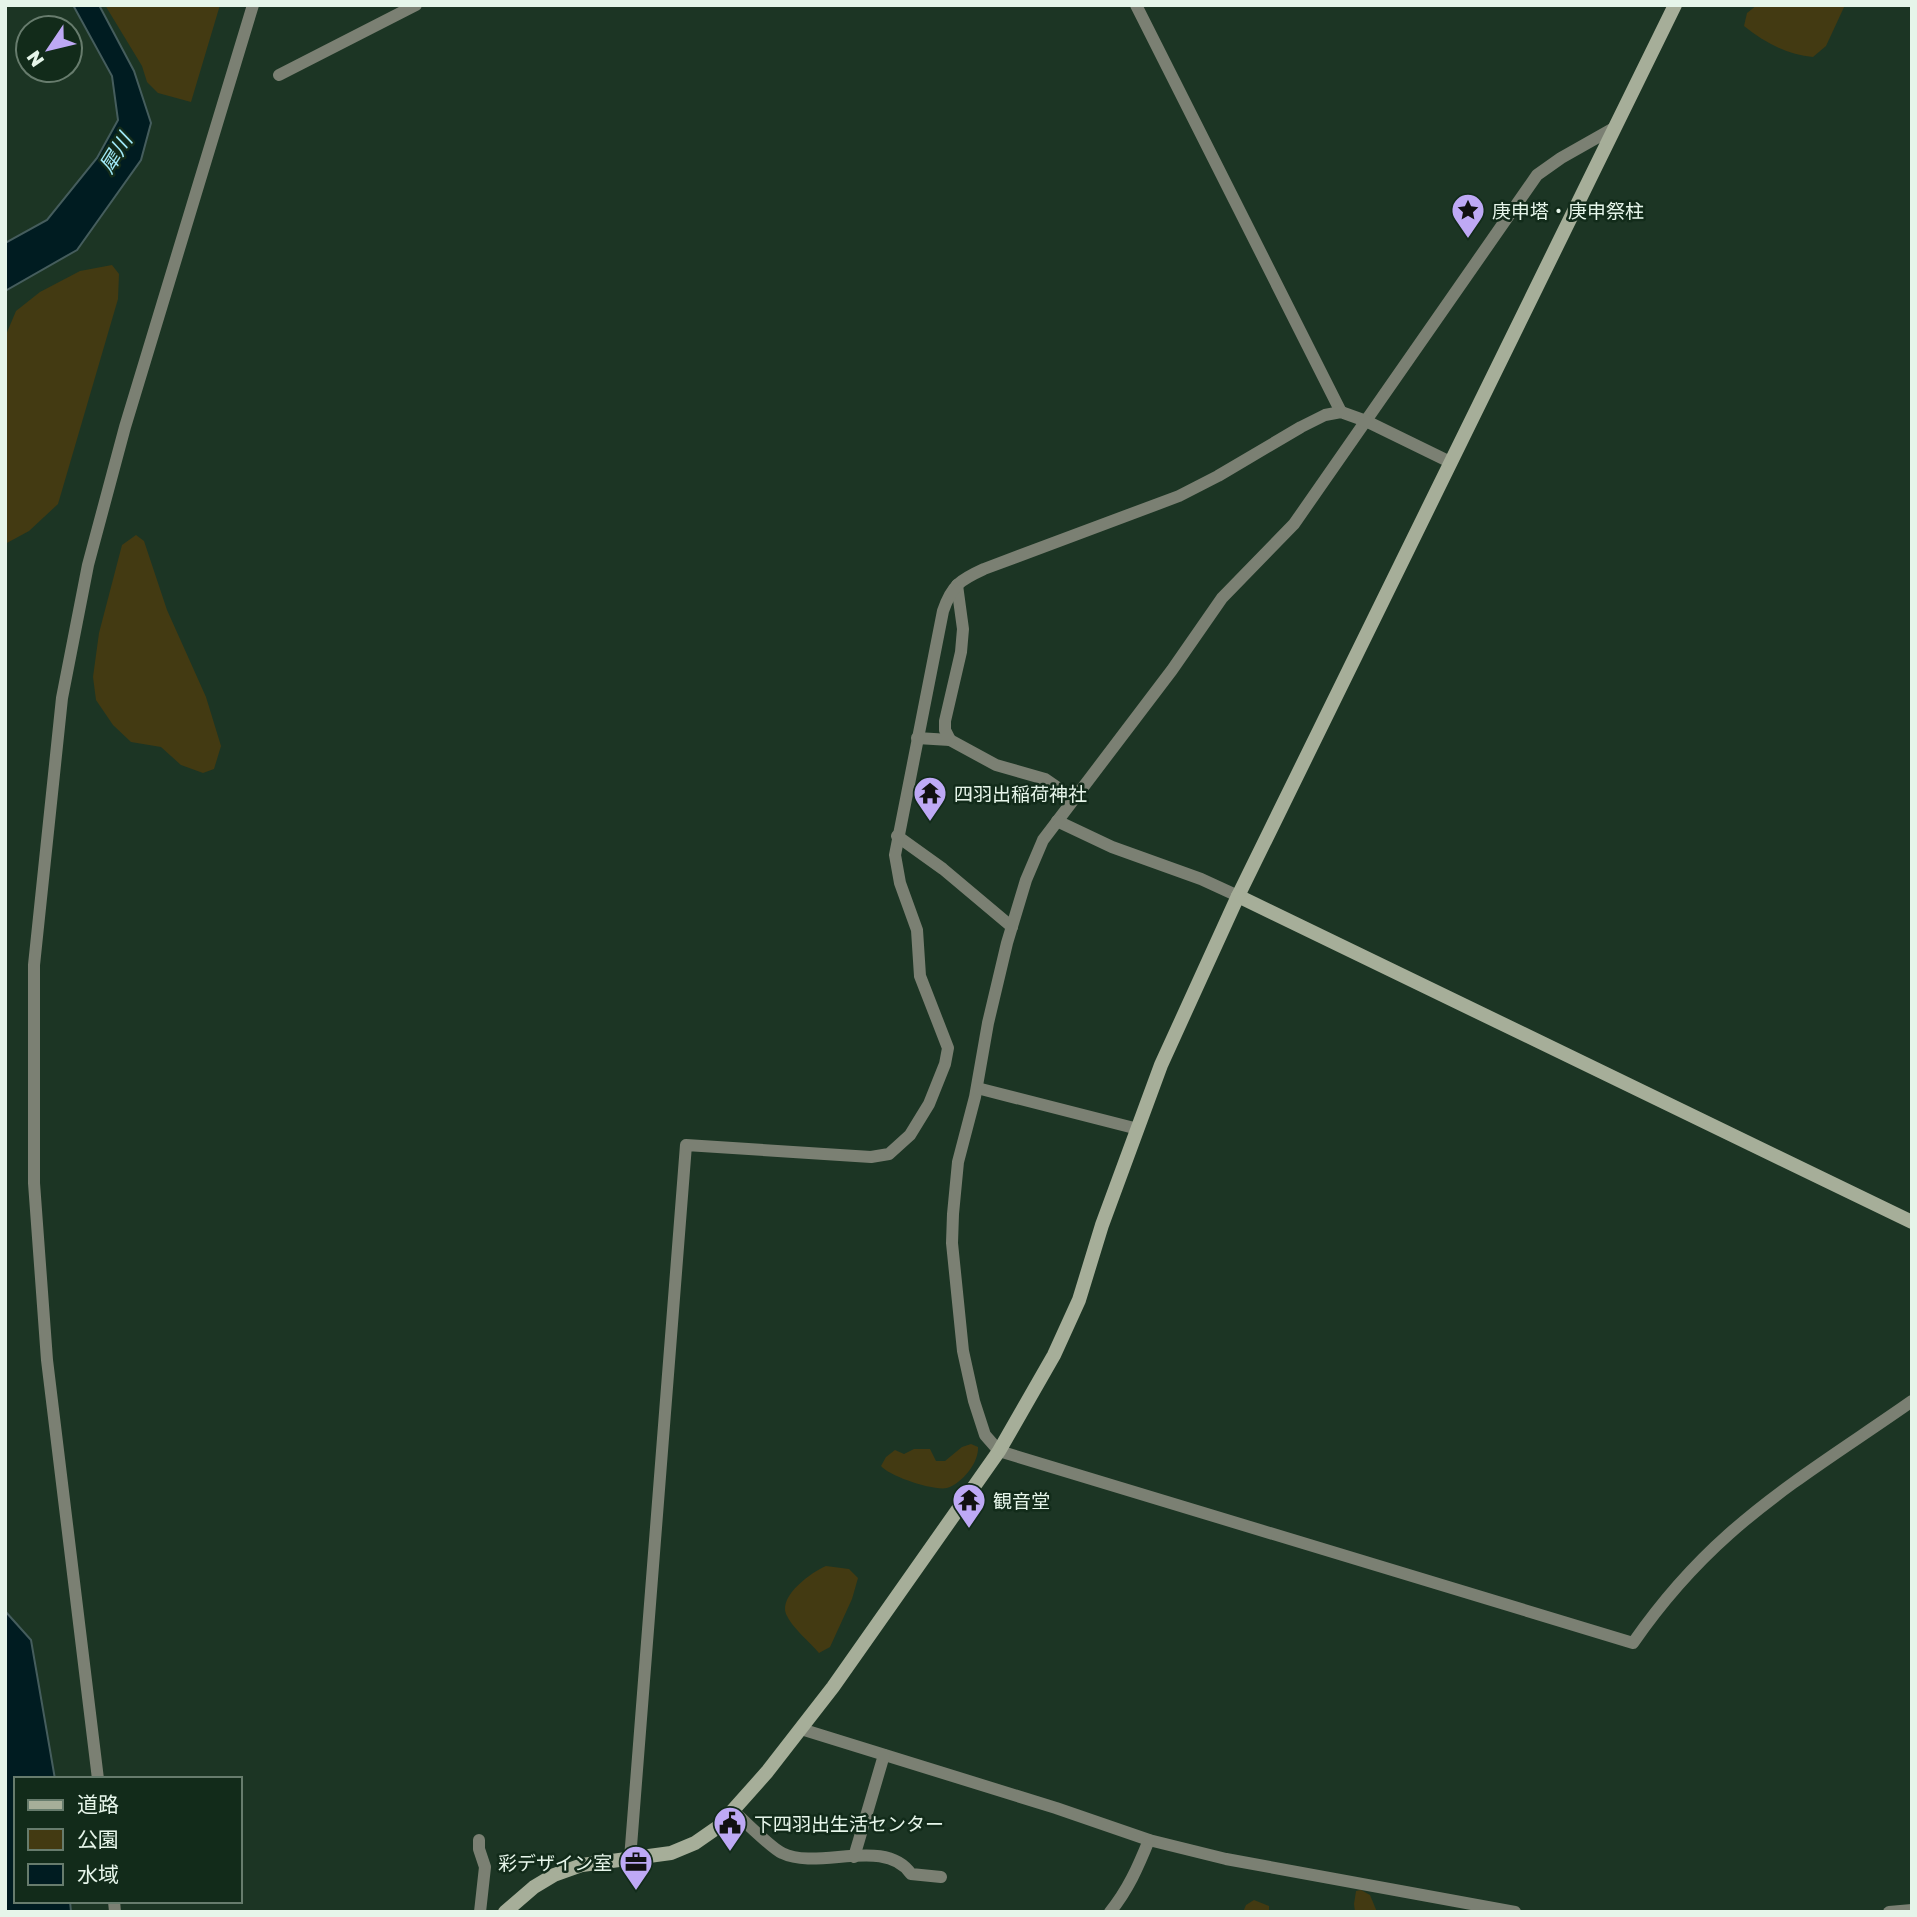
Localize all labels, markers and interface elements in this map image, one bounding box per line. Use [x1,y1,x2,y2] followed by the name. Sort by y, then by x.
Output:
[14,14,84,84] north arrow
[21,47,48,72] text: N
[93,127,138,178] water label: 犀川
[1449,191,1487,240] place icon: 庚申塔・庚申祭柱
[1492,199,1644,222] place label: 庚申塔・庚申祭柱
[911,774,949,823] temple icon: 四羽出稲荷神社
[954,782,1087,805] place label: 四羽出稲荷神社
[950,1481,988,1530] temple icon: 観音堂
[993,1489,1050,1512] place label: 観音堂
[14,1777,242,1903] legend
[77,1791,119,1817] text: 道路
[711,1804,749,1853] public building icon: 下四羽出生活センター
[754,1812,944,1835] place label: 下四羽出生活センター
[77,1826,119,1852] text: 公園
[617,1843,655,1892] office icon: 彩デザイン室
[498,1851,612,1874] place label: 彩デザイン室
[77,1861,119,1887] text: 水域

